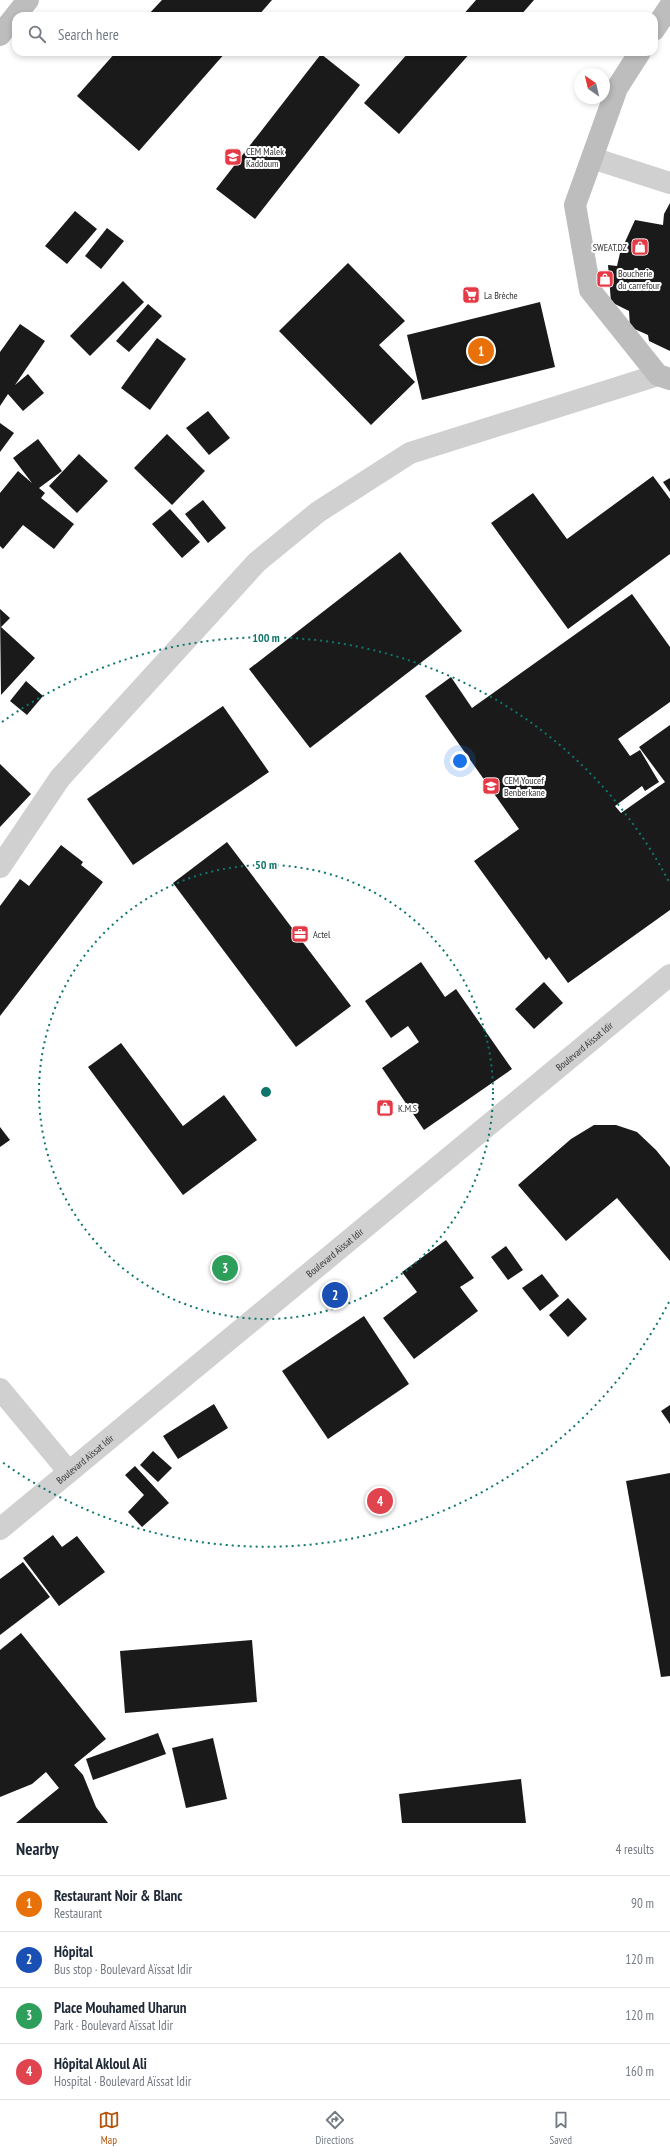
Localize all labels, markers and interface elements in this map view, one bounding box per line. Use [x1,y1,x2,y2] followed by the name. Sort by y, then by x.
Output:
[12,12,658,56] search box
[26,23,48,45] icon: search
[58,25,119,44] text: Search here
[574,68,610,104] north arrow
[246,145,284,170] place label: CEM Malek Kaddoum
[223,147,243,167] school or university icon: CEM Malek Kaddoum
[630,237,650,257] shop icon: SWEAT.DZ
[593,241,628,254] place label: SWEAT.DZ
[618,267,660,292] place label: Boucherie du carrefour
[595,269,615,289] shop icon: Boucherie du carrefour
[461,285,481,305] supermarket icon: La Brèche
[484,289,518,302] place label: La Brèche
[468,336,494,366] pin: 1
[252,630,280,645] text: 100 m
[450,751,470,771] your location
[504,774,545,799] place label: CEM Youcef Benberkane
[481,776,501,796] school or university icon: CEM Youcef Benberkane
[255,857,277,872] text: 50 m
[290,924,310,944] office icon: Actel
[313,928,331,941] place label: Actel
[553,1018,616,1074] street label: Boulevard Aïssat Idir
[259,1085,273,1099] centre of rings
[375,1098,395,1118] shop icon: K.M.S
[398,1102,417,1115] place label: K.M.S
[303,1225,366,1280] street label: Boulevard Aïssat Idir
[212,1253,238,1283] pin: 3
[322,1280,348,1310] pin: 2
[53,1431,116,1486] street label: Boulevard Aïssat Idir
[367,1486,393,1516] pin: 4
[16,1838,59,1860] text: Nearby
[615,1841,654,1858] text: 4 results
[54,1886,183,1905] text: Restaurant Noir & Blanc
[26,1895,32,1912] text: 1
[631,1895,654,1912] text: 90 m
[54,1905,102,1922] text: Restaurant
[54,1942,93,1961] text: Hôpital
[26,1951,32,1968] text: 2
[625,1951,654,1968] text: 120 m
[54,1961,192,1978] text: Bus stop · Boulevard Aïssat Idir
[54,1998,186,2017] text: Place Mouhamed Uharun
[26,2007,32,2024] text: 3
[625,2007,654,2024] text: 120 m
[54,2017,173,2034] text: Park · Boulevard Aïssat Idir
[54,2054,147,2073] text: Hôpital Akloul Ali
[26,2063,32,2080] text: 4
[625,2063,654,2080] text: 160 m
[54,2073,191,2090] text: Hospital · Boulevard Aïssat Idir
[98,2109,120,2147] tab: Map
[316,2109,354,2147] tab: Directions
[549,2109,572,2147] tab: Saved

